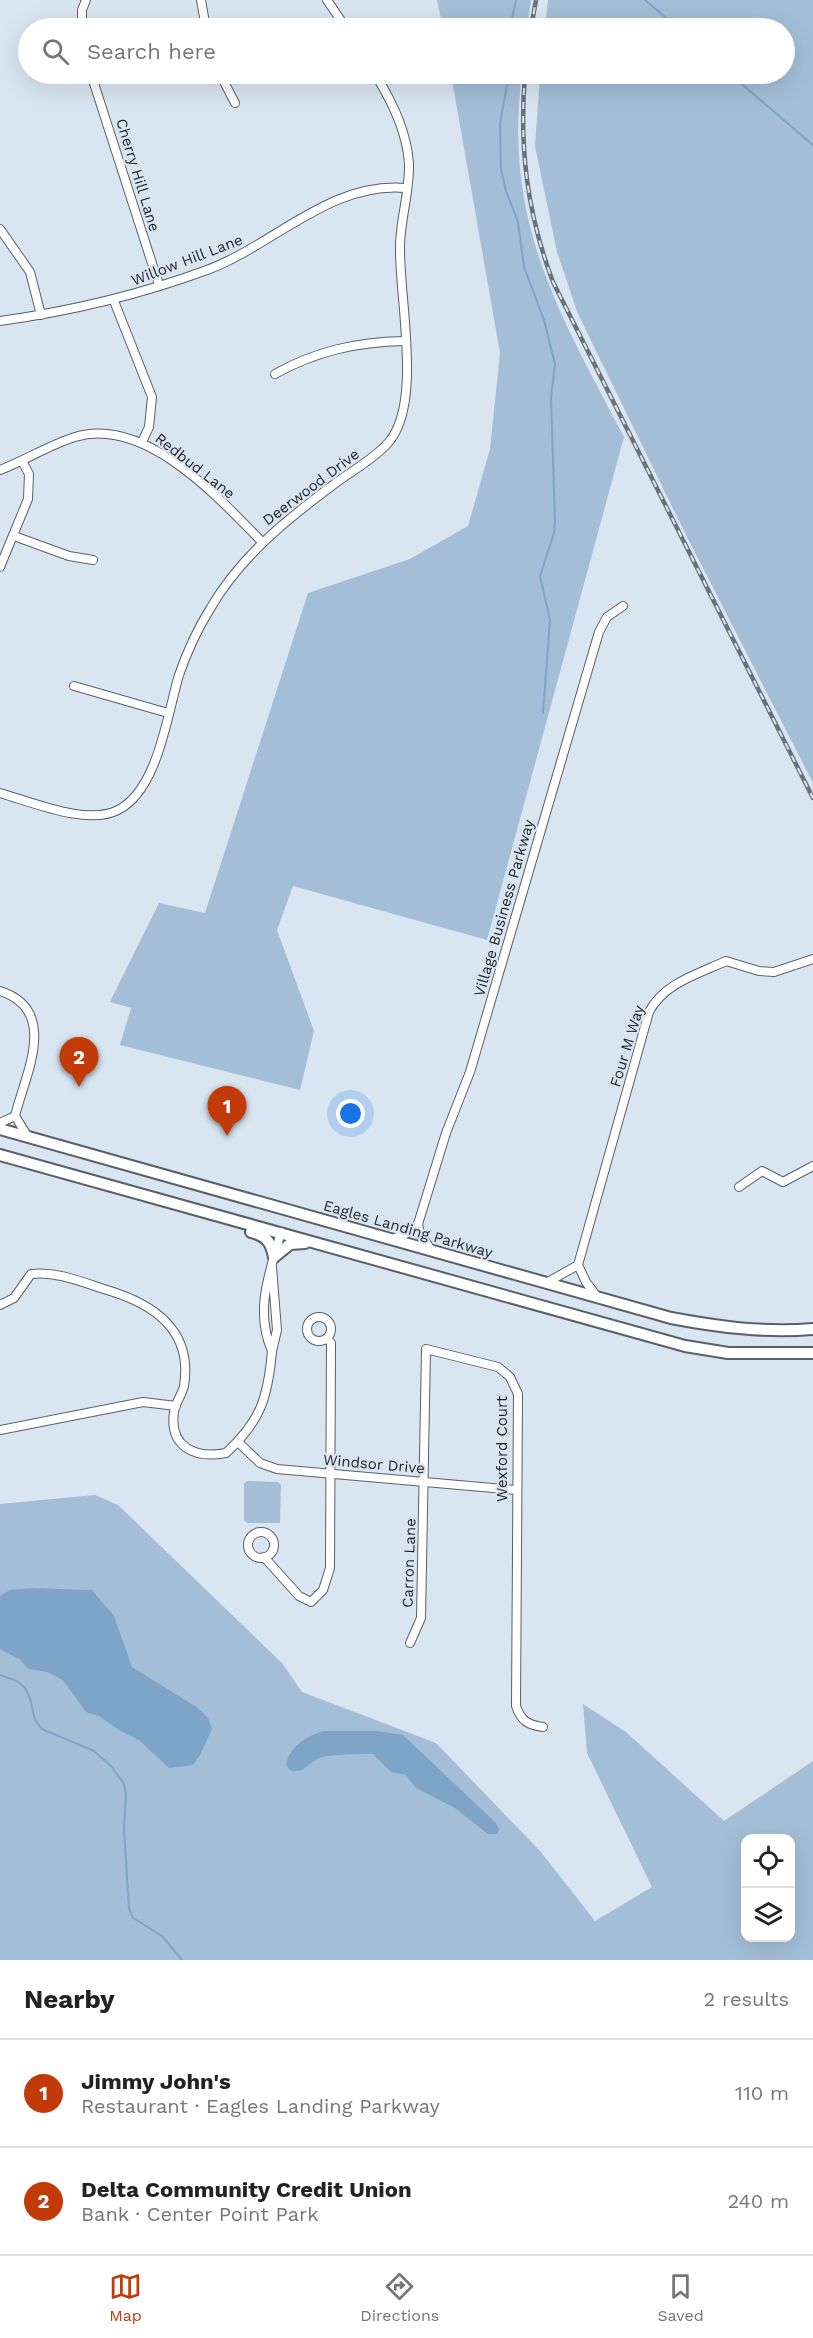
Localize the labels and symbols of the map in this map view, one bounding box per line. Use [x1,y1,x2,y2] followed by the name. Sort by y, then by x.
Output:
[112,116,164,234] street label: Cherry Hill Lane
[129,230,245,290] street label: Willow Hill Lane
[151,429,239,503] street label: Redbud Lane
[259,445,363,529] street label: Deerwood Drive
[470,817,538,999] street label: Village Business Parkway
[606,1003,648,1089] street label: Four M Way
[60,1038,98,1087] pin: 2
[208,1086,246,1136] pin: 1
[336,1099,365,1128] your location
[321,1196,495,1262] street label: Eagles Landing Parkway
[493,1395,511,1502] street label: Wexford Court
[322,1451,426,1477] street label: Windsor Drive
[398,1518,420,1608] street label: Carron Lane

